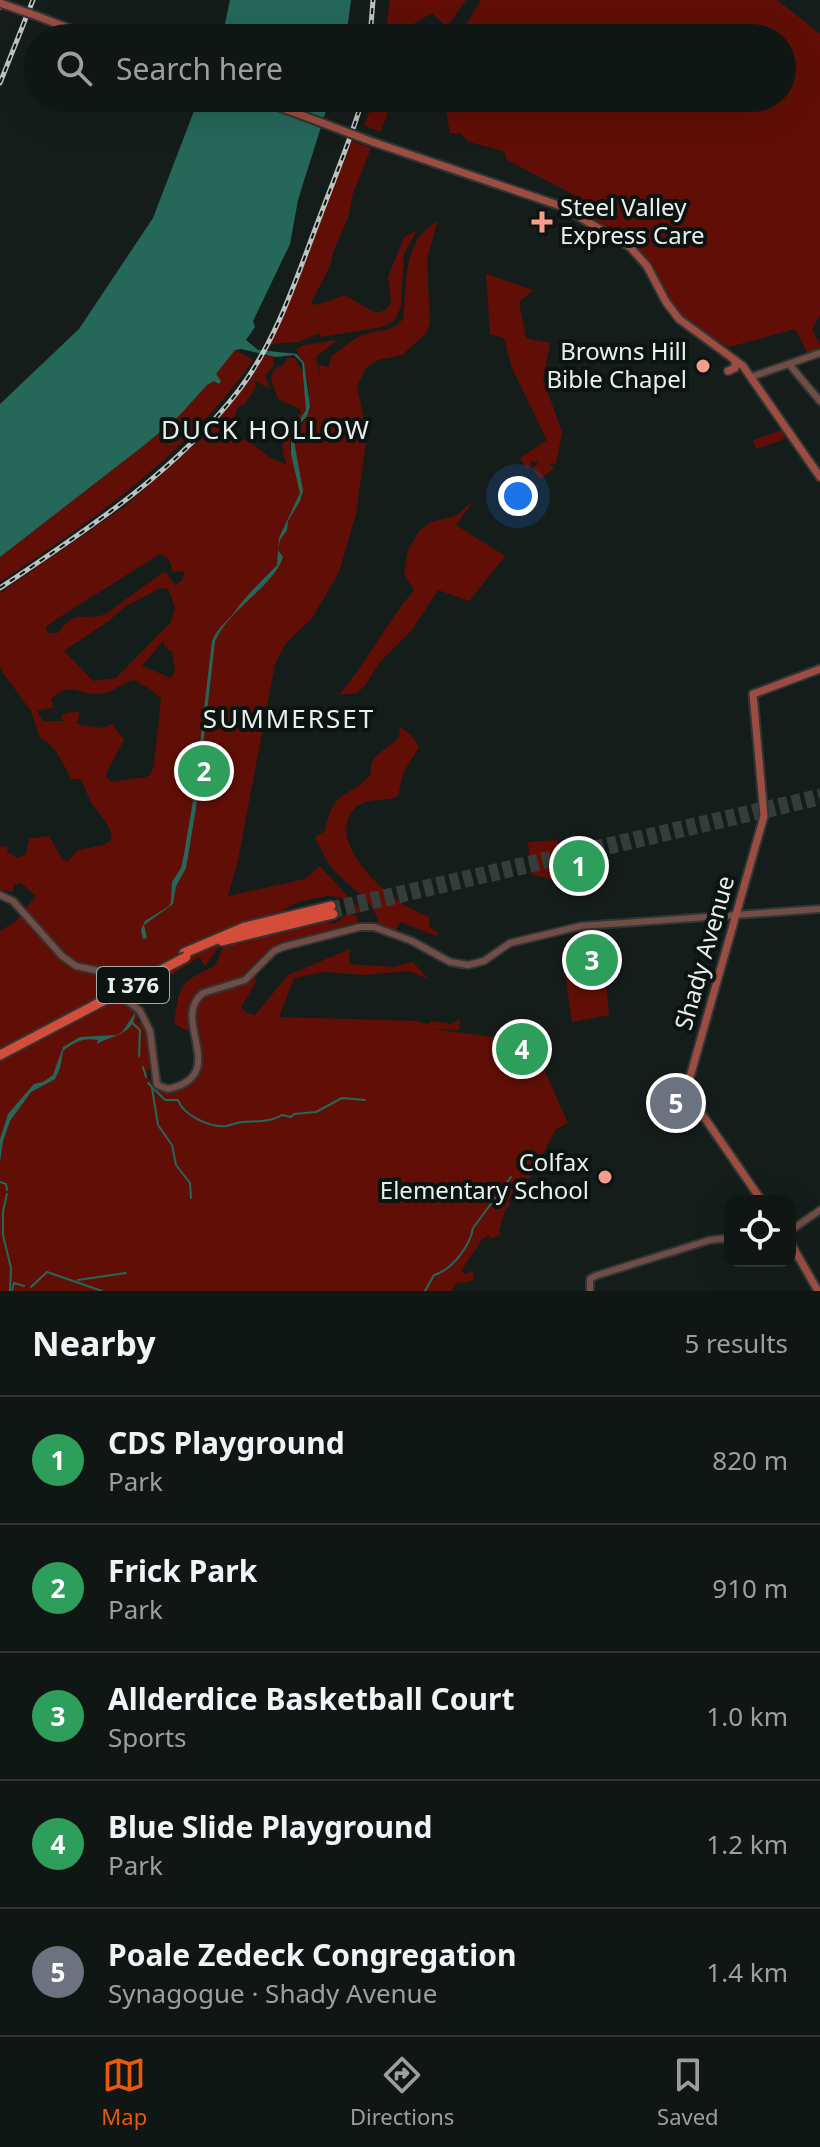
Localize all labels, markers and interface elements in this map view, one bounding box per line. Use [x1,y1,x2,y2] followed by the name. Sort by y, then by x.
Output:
[24,24,796,112] search box
[52,46,96,90] icon: search
[116,48,283,89] text: Search here
[560,190,705,251] place label: Steel Valley Express Care
[531,211,553,233] marker: Steel Valley Express Care
[547,334,687,395] place label: Browns Hill Bible Chapel
[694,357,712,375] marker: Browns Hill Bible Chapel
[161,411,371,447] district label: DUCK HOLLOW
[498,476,538,516] your location
[203,700,375,736] district label: SUMMERSET
[178,741,230,801] pin: 2
[553,836,605,896] pin: 1
[666,872,741,1034] street label: Shady Avenue
[566,930,618,990] pin: 3
[97,967,169,1003] road number: I 376
[496,1019,548,1079] pin: 4
[650,1073,702,1133] pin: 5
[380,1145,589,1206] place label: Colfax Elementary School
[596,1168,614,1186] marker: Colfax Elementary School
[724,1195,796,1267] map controls
[724,1195,796,1267] button: locate
[32,1320,156,1366] text: Nearby
[684,1325,788,1361] text: 5 results
[108,1422,345,1463] text: CDS Playground
[51,1442,65,1478] text: 1
[712,1442,788,1478] text: 820 m
[108,1463,163,1499] text: Park
[108,1550,257,1591] text: Frick Park
[51,1570,65,1606] text: 2
[712,1570,788,1606] text: 910 m
[108,1591,163,1627] text: Park
[108,1678,515,1719] text: Allderdice Basketball Court
[51,1698,65,1734] text: 3
[706,1698,788,1734] text: 1.0 km
[108,1719,187,1755] text: Sports
[108,1806,432,1847] text: Blue Slide Playground
[51,1826,65,1862] text: 4
[706,1826,788,1862] text: 1.2 km
[108,1847,163,1883] text: Park
[108,1934,516,1975] text: Poale Zedeck Congregation
[51,1954,65,1990] text: 5
[706,1954,788,1990] text: 1.4 km
[108,1975,437,2011] text: Synagogue · Shady Avenue
[101,2053,147,2131] tab: Map
[350,2053,454,2131] tab: Directions
[657,2053,719,2131] tab: Saved

